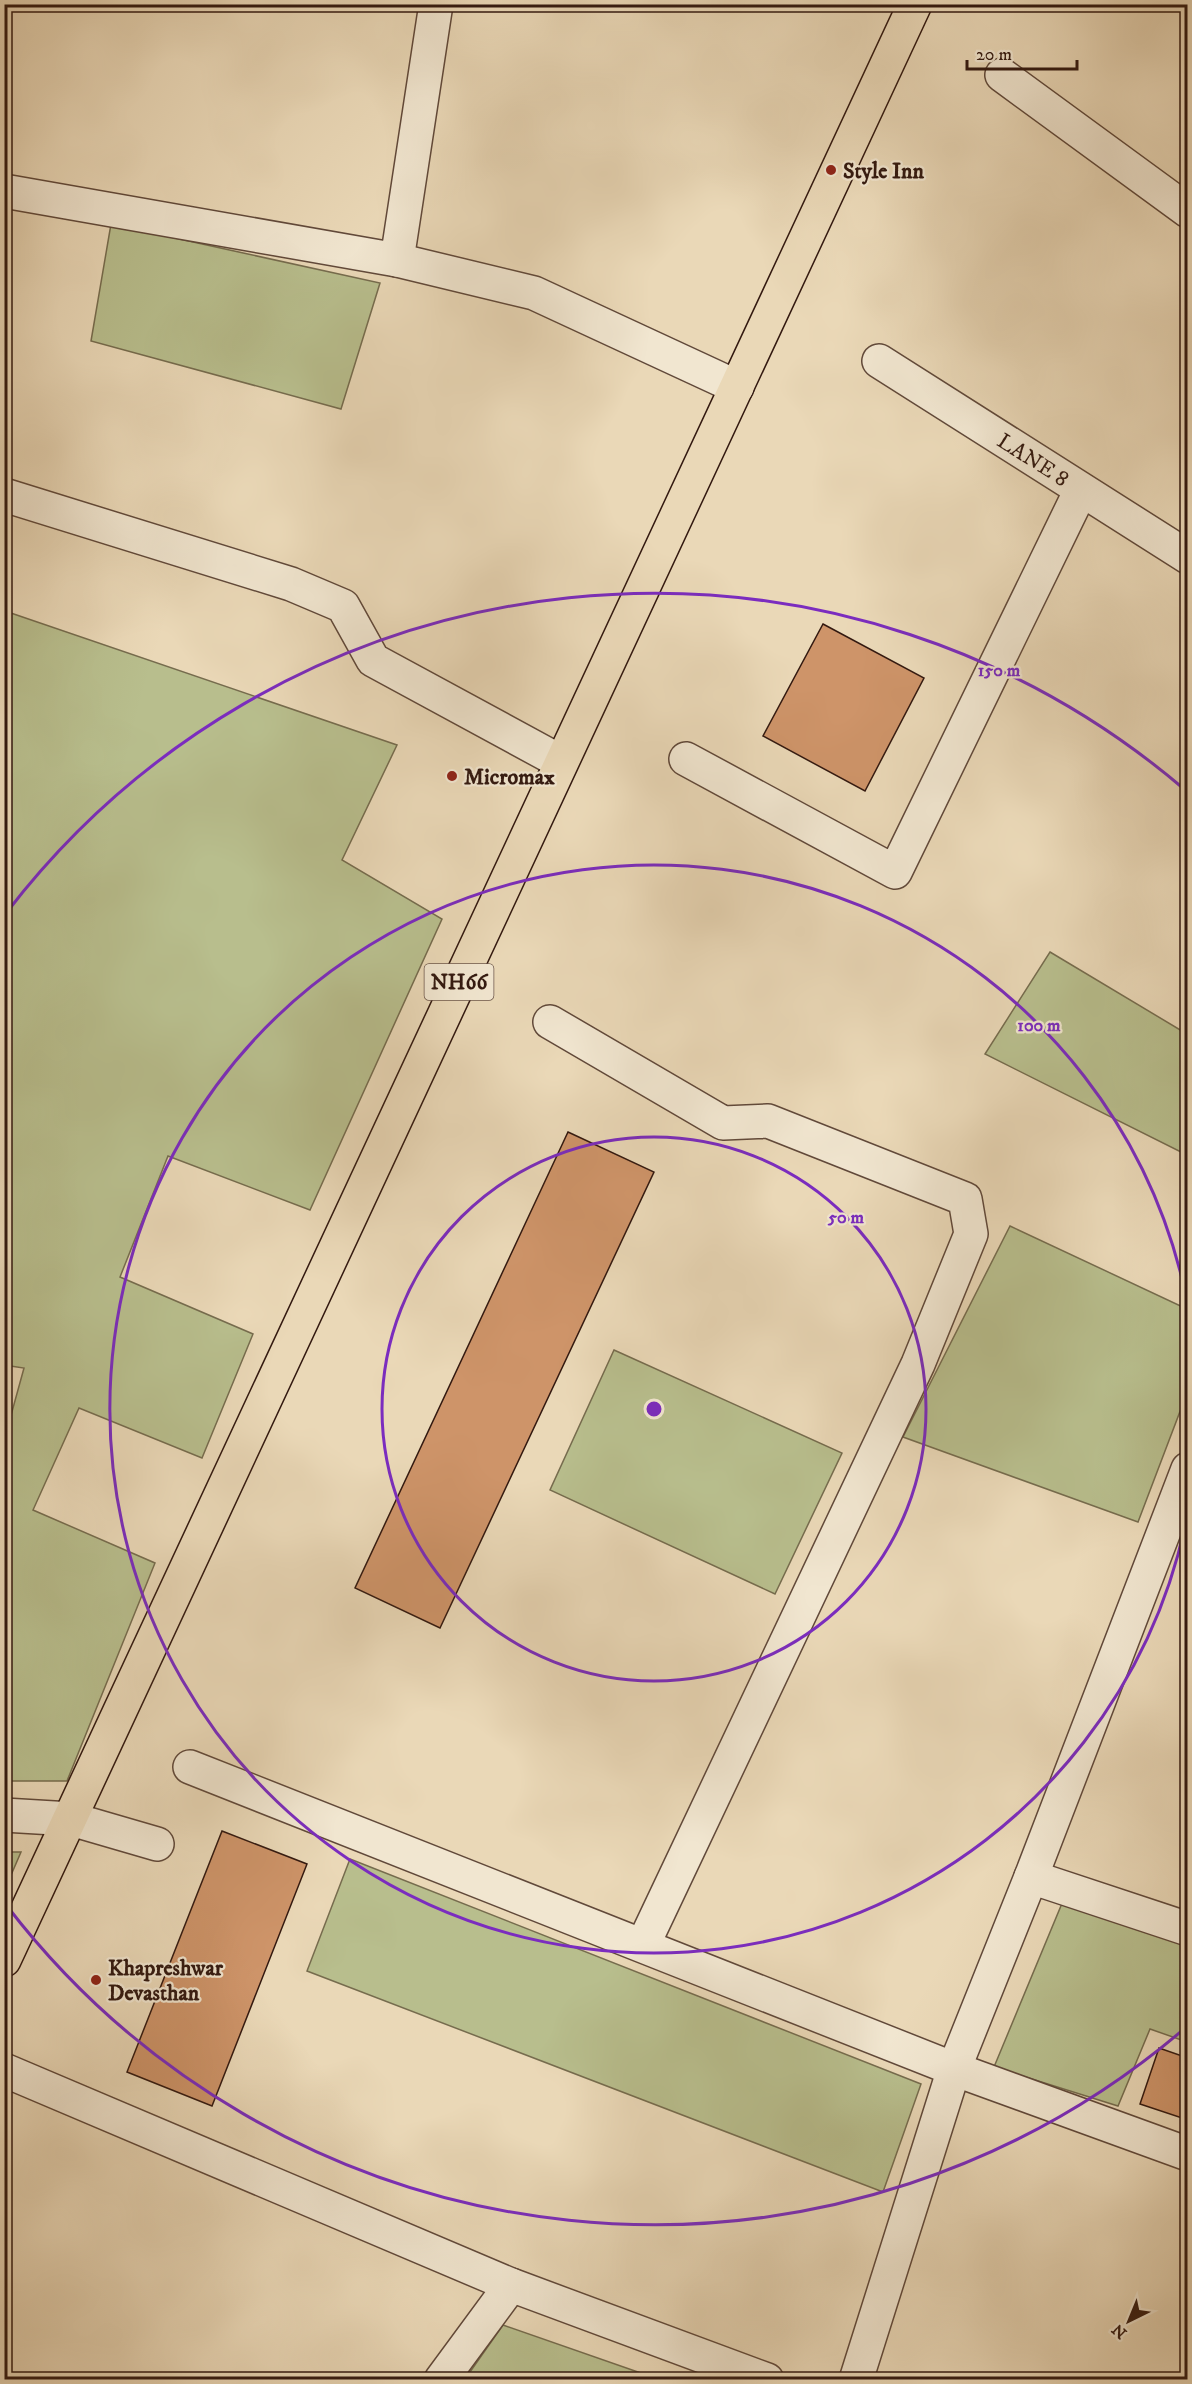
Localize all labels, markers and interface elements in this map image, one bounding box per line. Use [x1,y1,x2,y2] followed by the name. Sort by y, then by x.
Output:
[967,33,1076,71] scale bar
[976,44,1012,66] text: 20 m
[843,158,925,185] place label: Style Inn
[824,163,838,177] marker: Style Inn
[992,428,1074,493] street label: LANE 8
[978,660,1021,682] text: 150 m
[464,764,555,791] place label: Micromax
[445,769,459,783] marker: Micromax
[424,964,494,1000] road number: NH66
[1017,1015,1061,1037] text: 100 m
[827,1207,864,1229] text: 50 m
[644,1399,664,1419] centre of rings
[108,1955,224,2007] place label: Khapreshwar Devasthan
[89,1973,103,1987] marker: Khapreshwar Devasthan
[1099,2291,1159,2351] north arrow
[1108,2319,1131,2343] text: N

